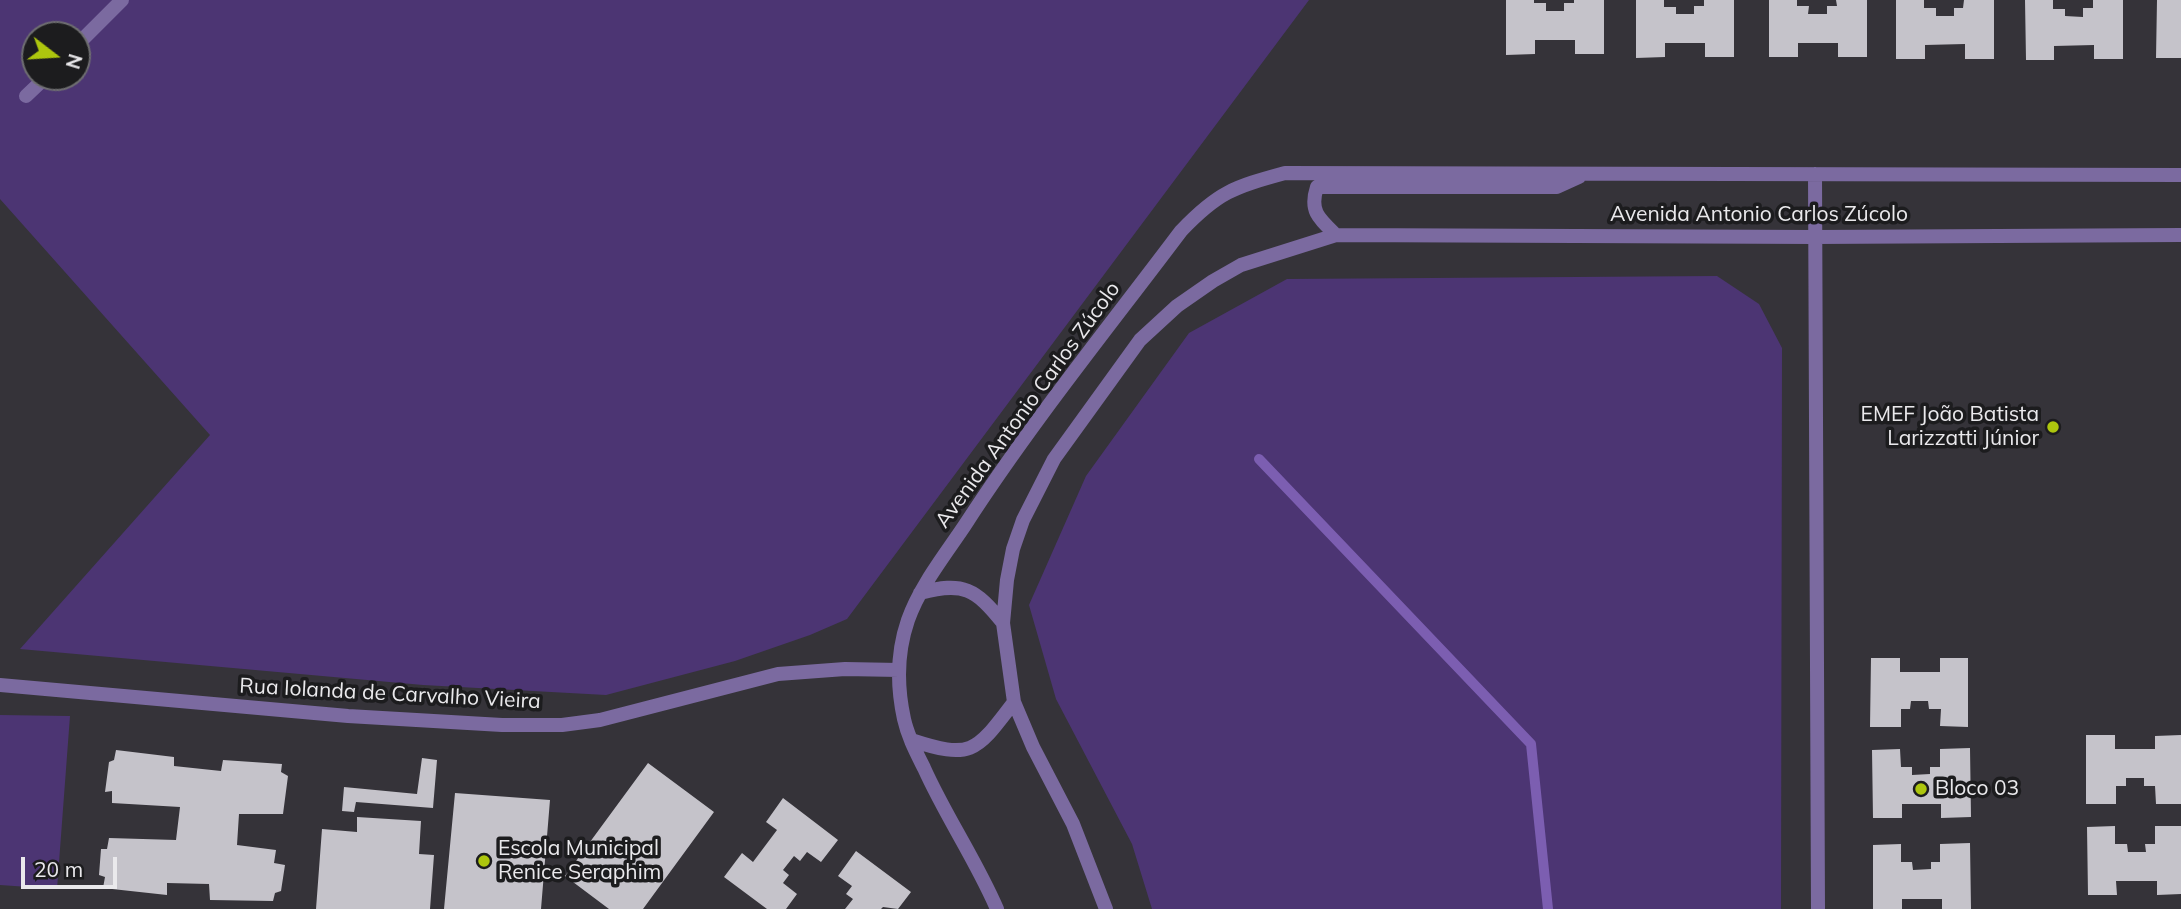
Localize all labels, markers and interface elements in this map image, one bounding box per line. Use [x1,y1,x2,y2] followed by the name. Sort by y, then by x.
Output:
[21,21,91,91] north arrow
[61,51,88,72] text: N
[1610,202,1908,228] street label: Avenida Antonio Carlos Zúcolo
[930,277,1126,533] street label: Avenida Antonio Carlos Zúcolo
[1861,402,2039,452] place label: EMEF João Batista Larizzatti Júnior
[2045,419,2061,435] marker: EMEF João Batista Larizzatti Júnior
[239,674,541,714] street label: Rua Iolanda de Carvalho Vieira
[1935,776,2019,802] place label: Bloco 03
[1913,781,1929,797] marker: Bloco 03
[498,836,661,886] place label: Escola Municipal Renice Seraphim
[24,842,121,886] scale bar
[476,853,492,869] marker: Escola Municipal Renice Seraphim
[34,856,83,882] text: 20 m

